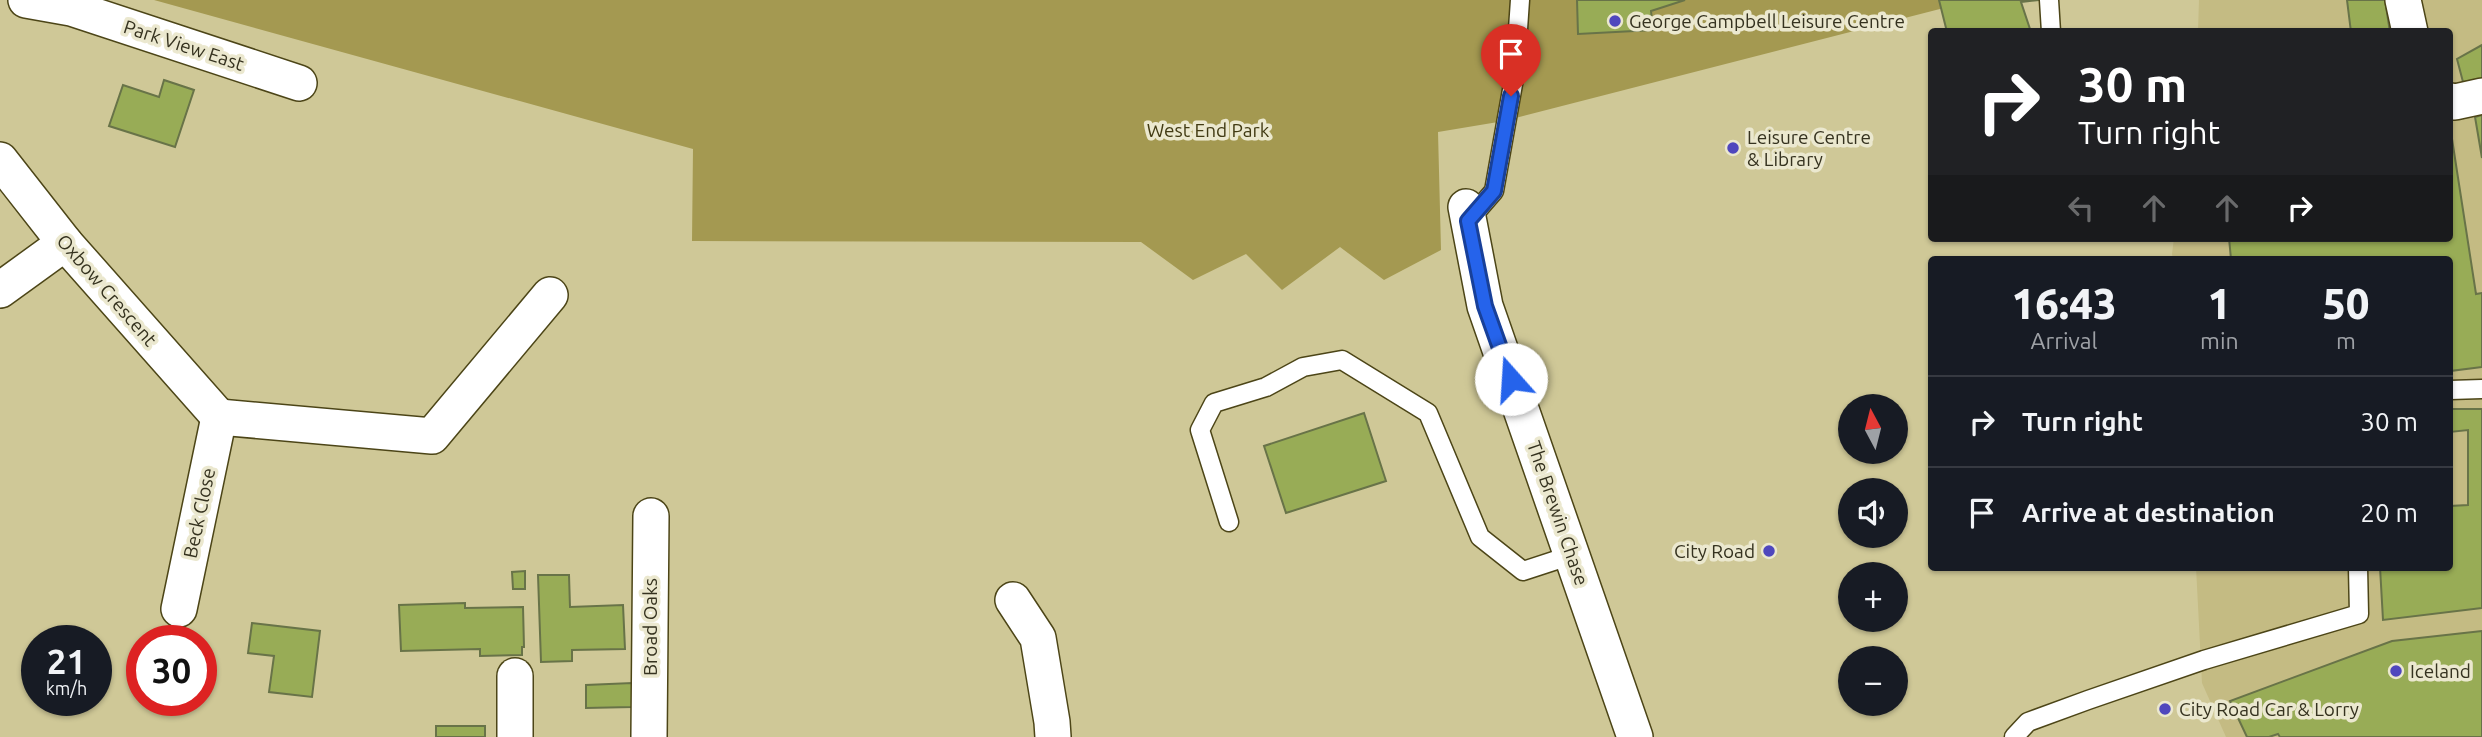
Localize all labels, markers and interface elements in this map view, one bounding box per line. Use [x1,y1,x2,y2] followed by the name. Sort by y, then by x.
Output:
[1629,10,1905,32] place label: George Campbell Leisure Centre
[1607,13,1623,29] marker: George Campbell Leisure Centre
[121,15,247,75] street label: Park View East
[1481,24,1541,96] pin
[1492,35,1530,73] icon: arrive
[1963,56,2054,147] icon: right
[2078,56,2187,111] text: 30 m
[2078,114,2220,150] text: Turn right
[1147,119,1270,141] park label: West End Park
[1747,126,1871,170] place label: Leisure Centre & Library
[1725,140,1741,156] marker: Leisure Centre & Library
[2062,189,2100,227] icon: left
[2135,189,2173,227] icon: ahead
[2208,189,2246,227] icon: ahead
[2281,189,2319,227] icon: right
[53,230,162,351] street label: Oxbow Crescent
[2011,280,2117,327] text: 16:43
[2208,280,2231,327] text: 1
[2322,280,2370,327] text: 50
[2031,328,2098,353] text: Arrival
[2200,328,2239,353] text: min
[2336,328,2356,353] text: m
[1474,342,1548,416] position arrow
[1838,394,1908,464] north arrow
[1838,394,1908,716] map controls
[1963,403,2001,441] icon: right
[2022,407,2143,436] text: Turn right
[2360,407,2418,436] text: 30 m
[1523,438,1593,588] street label: The Brewin Chase
[179,466,219,560] street label: Beck Close
[1838,478,1908,548] button: sound
[1963,494,2001,532] icon: arrive
[2022,498,2275,527] text: Arrive at destination
[2360,498,2418,527] text: 20 m
[1674,540,1755,562] place label: City Road
[1761,543,1777,559] marker: City Road
[1838,562,1908,632] button: +
[639,578,661,676] street label: Broad Oaks
[126,625,217,716] speed limit sign: 30
[47,641,86,681] text: 21
[1838,646,1908,716] button: −
[2410,660,2471,682] place label: Iceland
[2388,663,2404,679] marker: Iceland
[46,678,87,698] text: km/h
[2179,698,2359,720] place label: City Road Car & Lorry
[2157,701,2173,717] marker: City Road Car & Lorry

